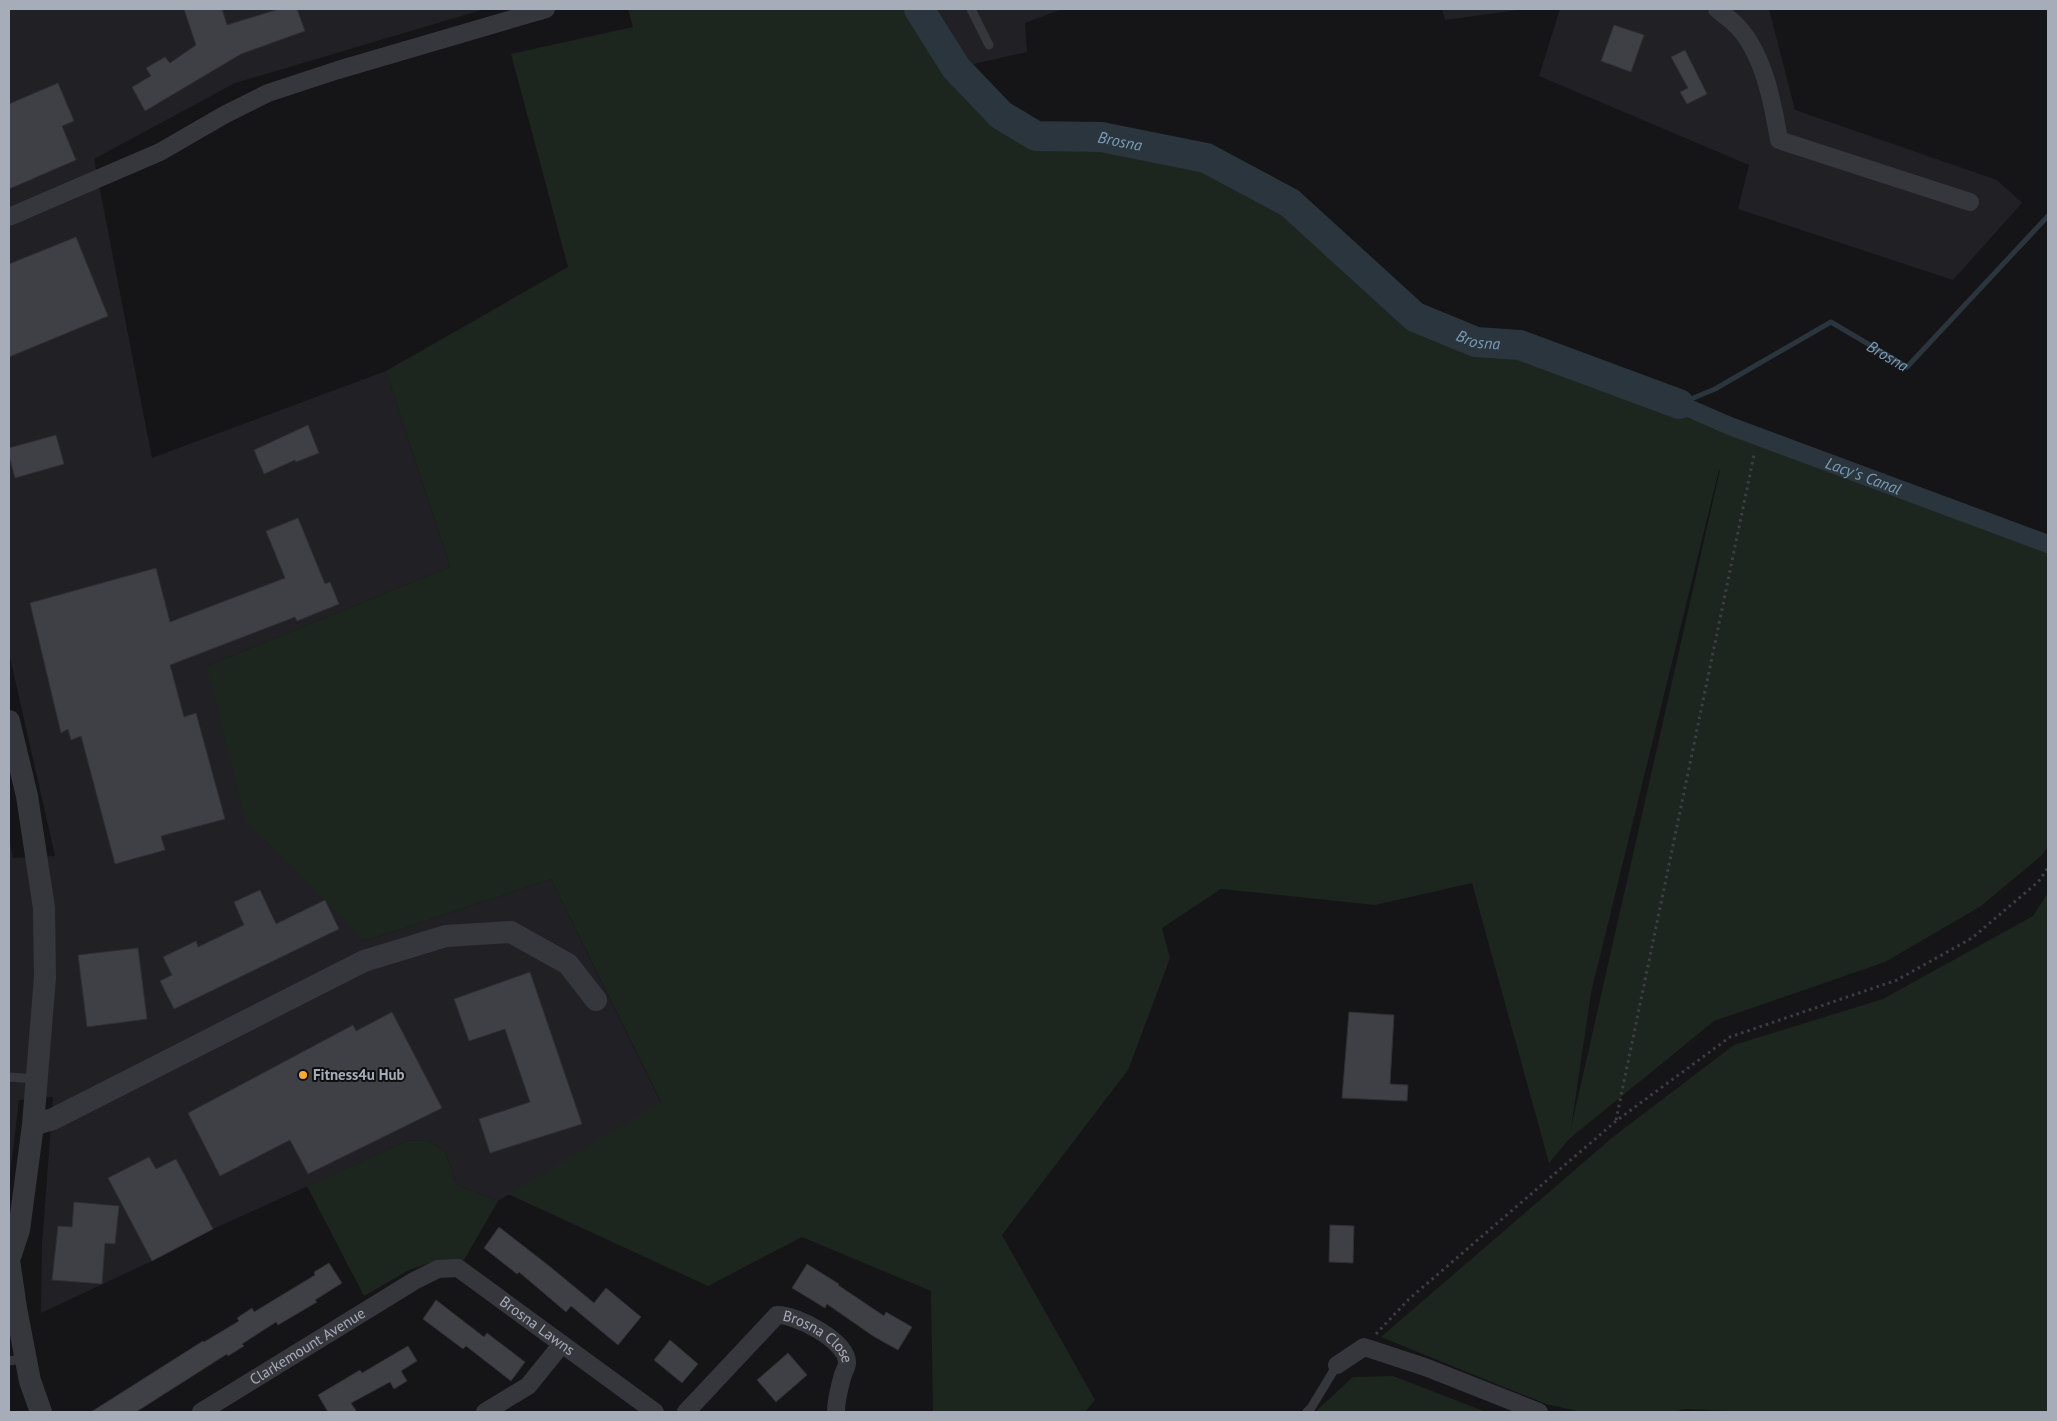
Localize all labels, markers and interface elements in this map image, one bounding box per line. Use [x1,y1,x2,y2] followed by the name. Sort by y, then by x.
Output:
[1096,127,1144,155] water label: Brosna
[1453,325,1501,354] water label: Brosna
[1864,336,1912,376] water label: Brosna
[1823,452,1905,499] water label: Lacy's Canal
[313,1065,405,1084] place label: Fitness4u Hub
[297,1069,309,1081] marker: Fitness4u Hub
[496,1292,579,1359] street label: Brosna Lawns
[246,1303,369,1389] street label: Clarkemount Avenue
[781,1306,857,1365] street label: Brosna Close

